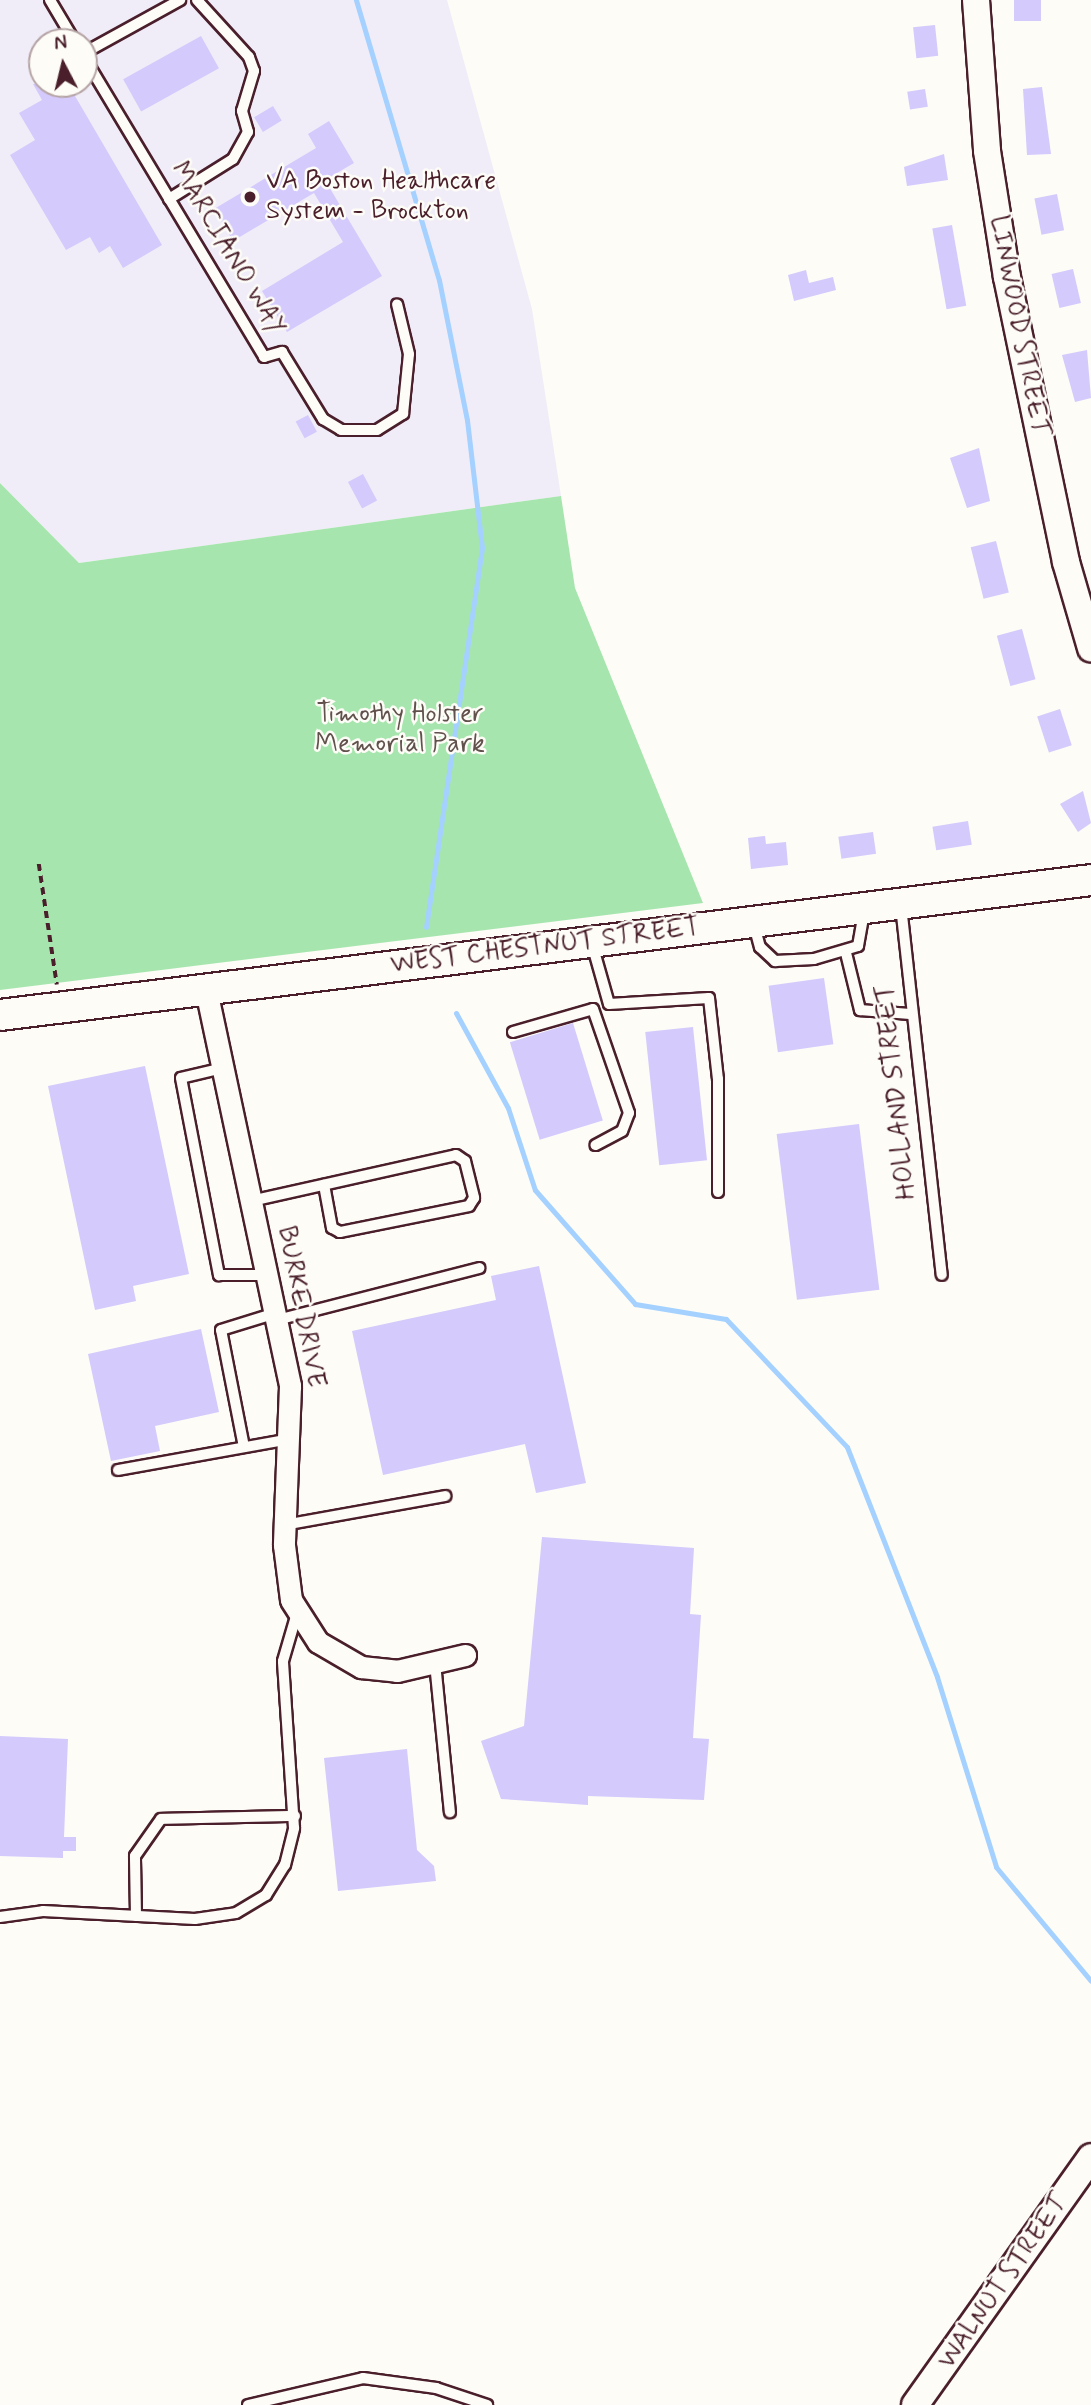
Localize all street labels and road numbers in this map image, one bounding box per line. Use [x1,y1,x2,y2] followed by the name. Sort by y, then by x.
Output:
[162,156,292,342] street label: MARCIANO WAY
[981,212,1055,440] street label: LINWOOD STREET
[389,913,701,981] street label: WEST CHESTNUT STREET
[870,981,924,1203] street label: HOLLAND STREET
[268,1219,332,1395] street label: BURKE DRIVE
[932,2188,1076,2376] street label: WALNUT STREET

